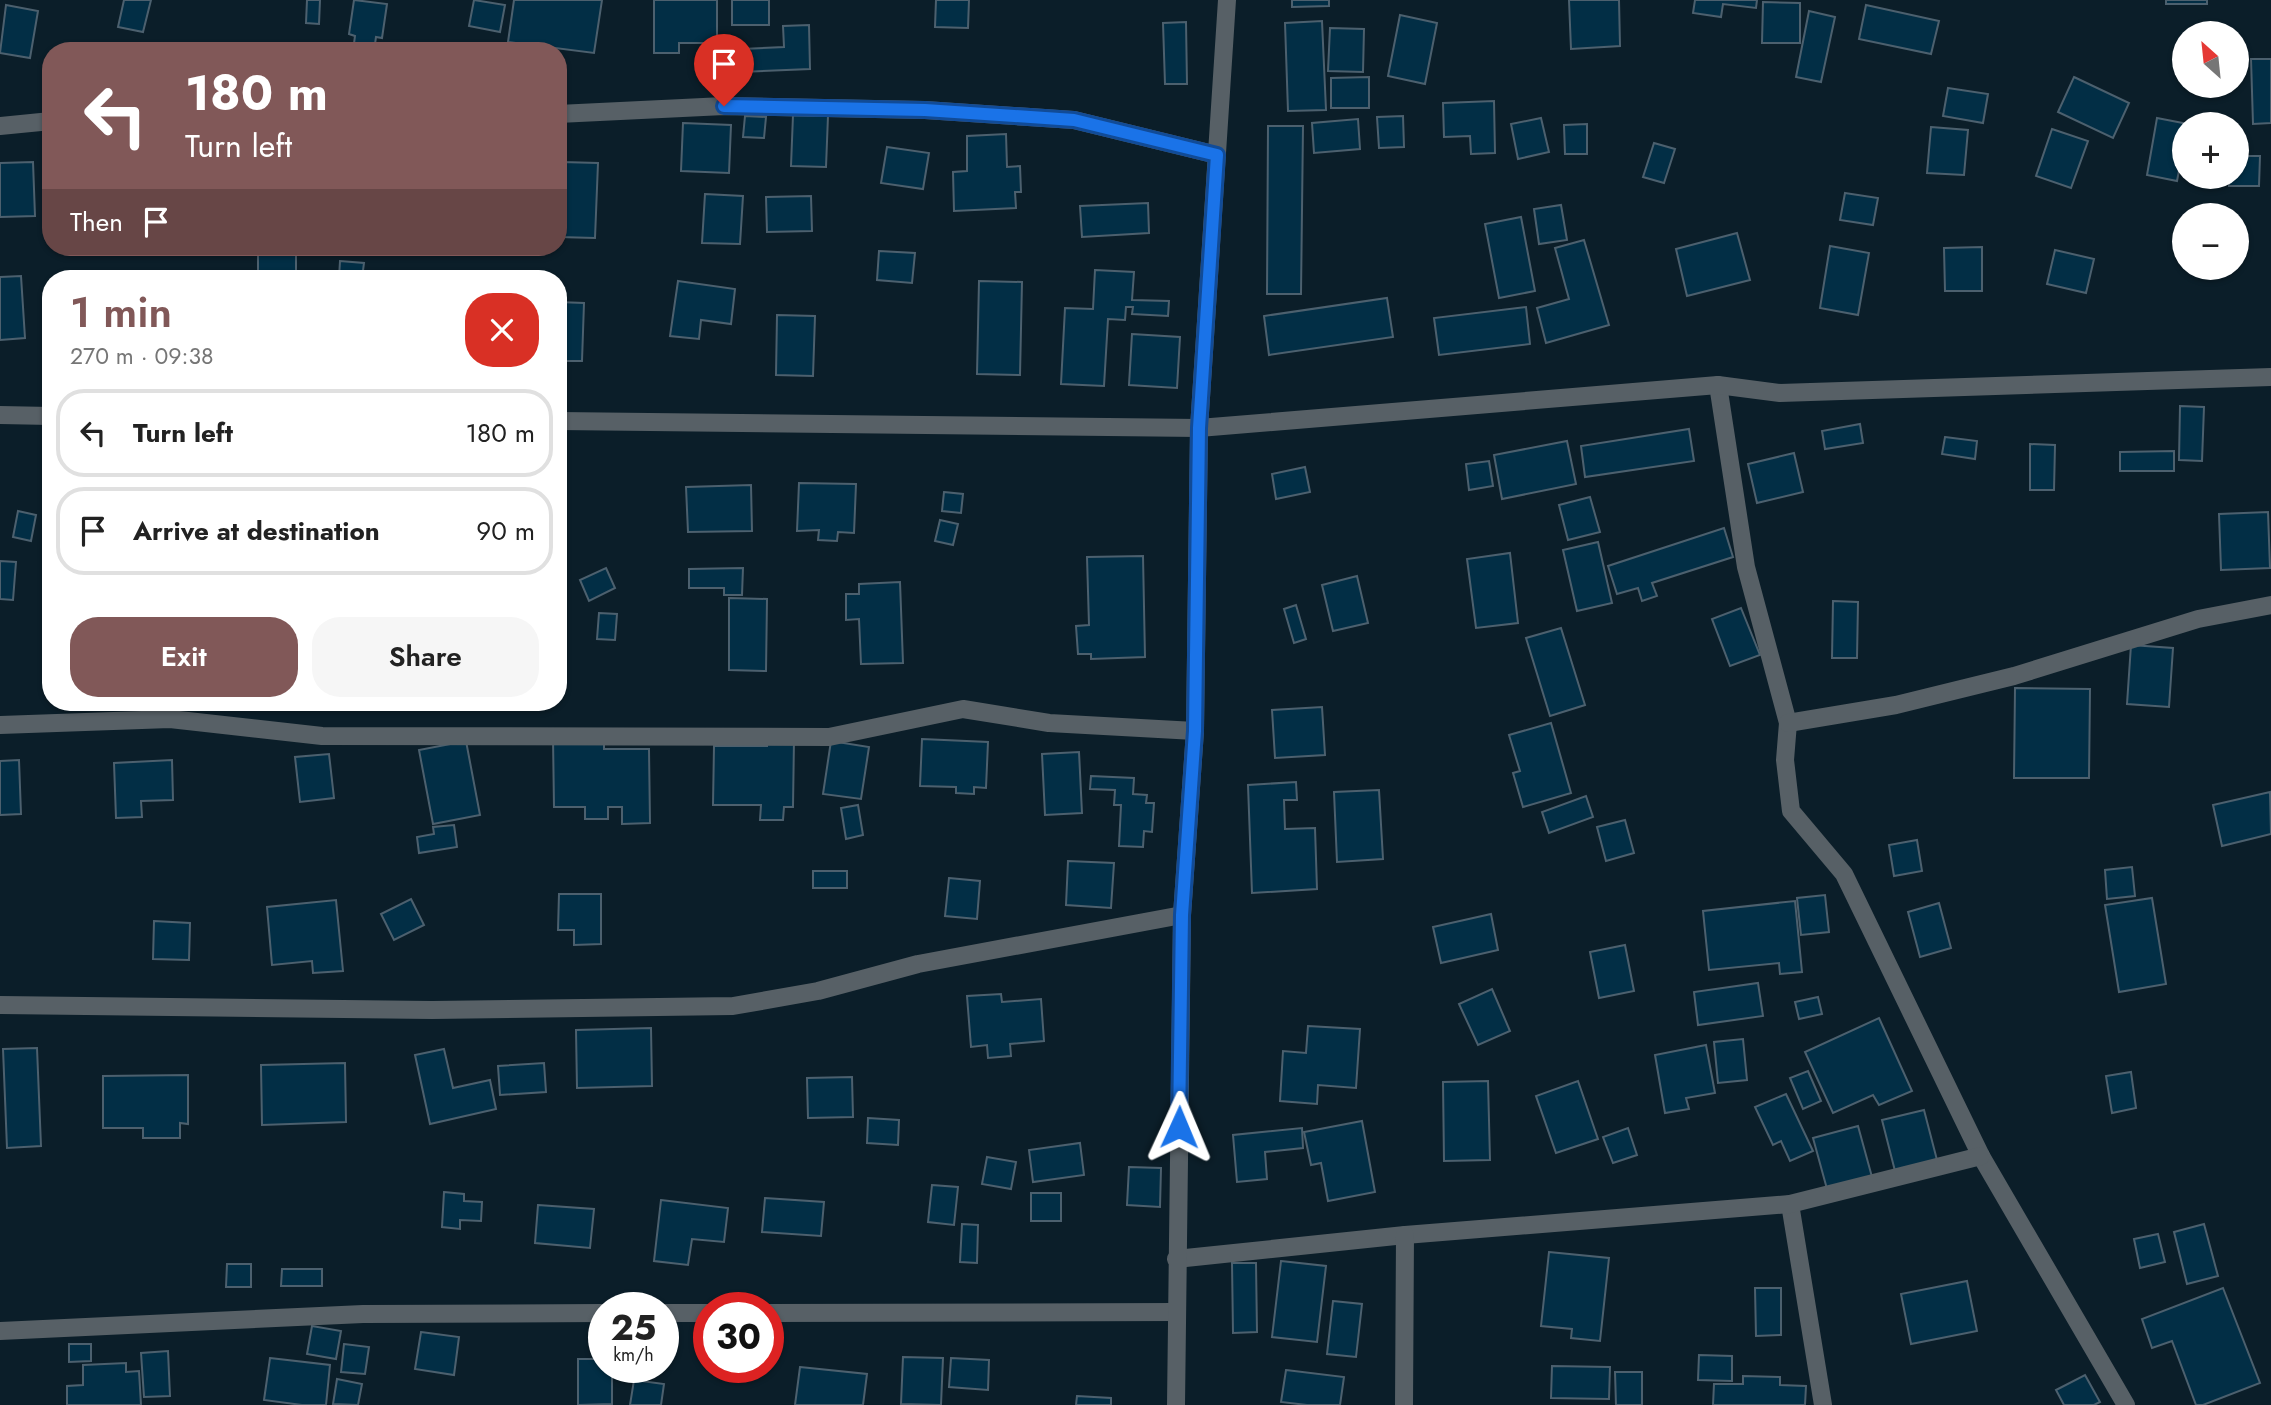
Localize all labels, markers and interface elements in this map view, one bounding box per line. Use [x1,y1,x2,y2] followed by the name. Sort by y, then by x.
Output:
[2172,21,2249,98] north arrow
[2172,21,2249,280] map controls
[694,34,754,106] pin
[705,45,743,83] icon: arrive
[185,58,328,128] text: 180 m
[70,70,161,161] icon: left
[2172,112,2249,189] button: +
[185,123,292,169] text: Turn left
[70,203,123,241] text: Then
[137,203,175,241] icon: arrive
[2172,203,2249,280] button: −
[70,282,172,343] text: 1 min
[465,293,539,367] button: close
[70,339,214,373] text: 270 m · 09:38
[74,414,112,452] icon: left
[133,414,233,452] text: Turn left
[465,414,535,452] text: 180 m
[74,512,112,550] icon: arrive
[133,512,380,550] text: Arrive at destination
[476,512,535,550] text: 90 m
[70,617,298,697] button: Exit
[312,617,539,697] button: Share
[1142,1090,1216,1164] position arrow
[693,1292,784,1383] speed limit sign: 30
[611,1303,656,1353] text: 25
[613,1342,654,1368] text: km/h

